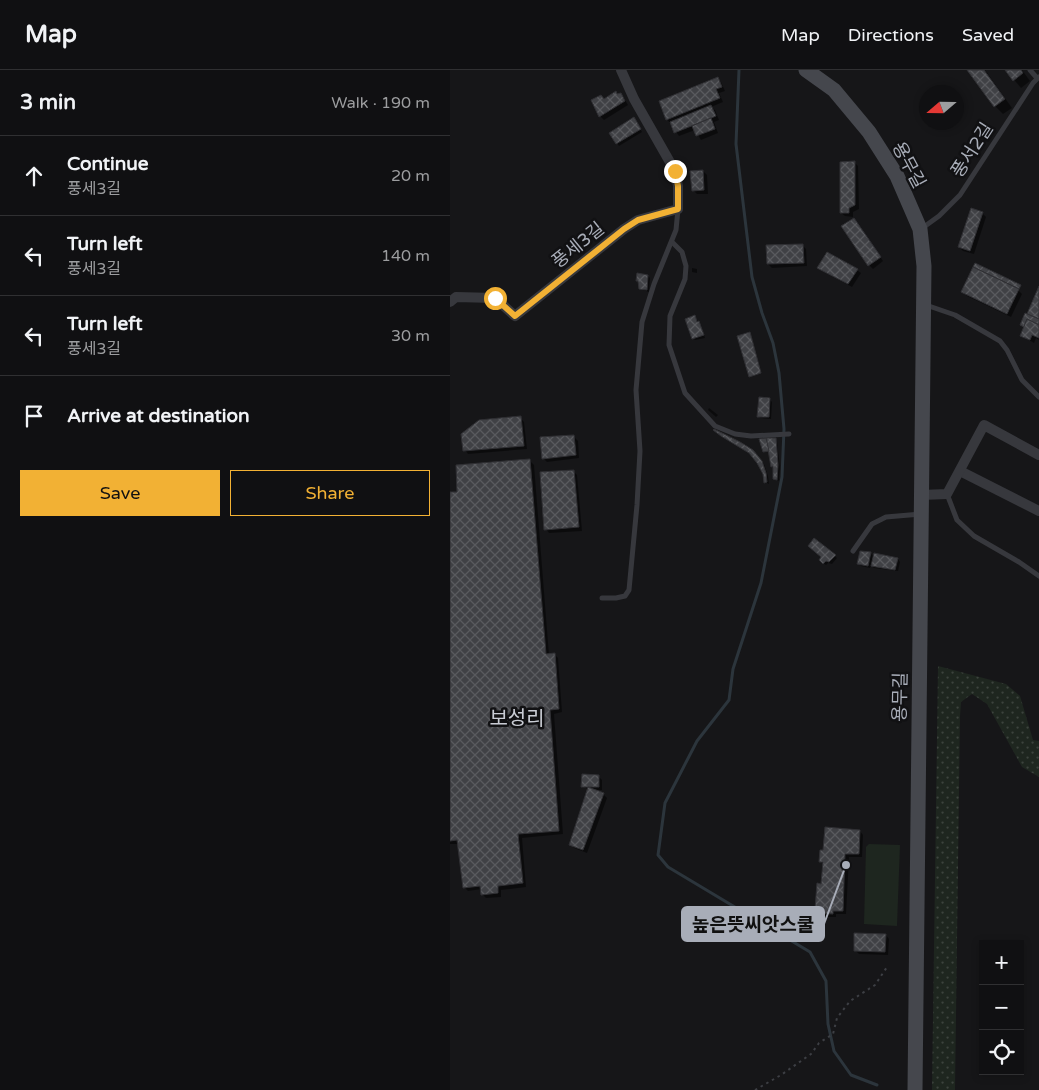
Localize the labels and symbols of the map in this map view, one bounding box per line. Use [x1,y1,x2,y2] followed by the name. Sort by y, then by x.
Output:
[919,85,964,130] north arrow
[946,118,998,182] street label: 풍서2길
[888,138,930,192] street label: 용무길
[664,160,687,183] route end
[547,217,609,273] street label: 풍세3길
[484,287,507,310] route start
[889,672,911,722] street label: 용무길
[489,707,545,731] district label: 보성리
[682,907,824,941] callout: 높은뜻씨앗스쿨
[692,914,814,936] text: 높은뜻씨앗스쿨

